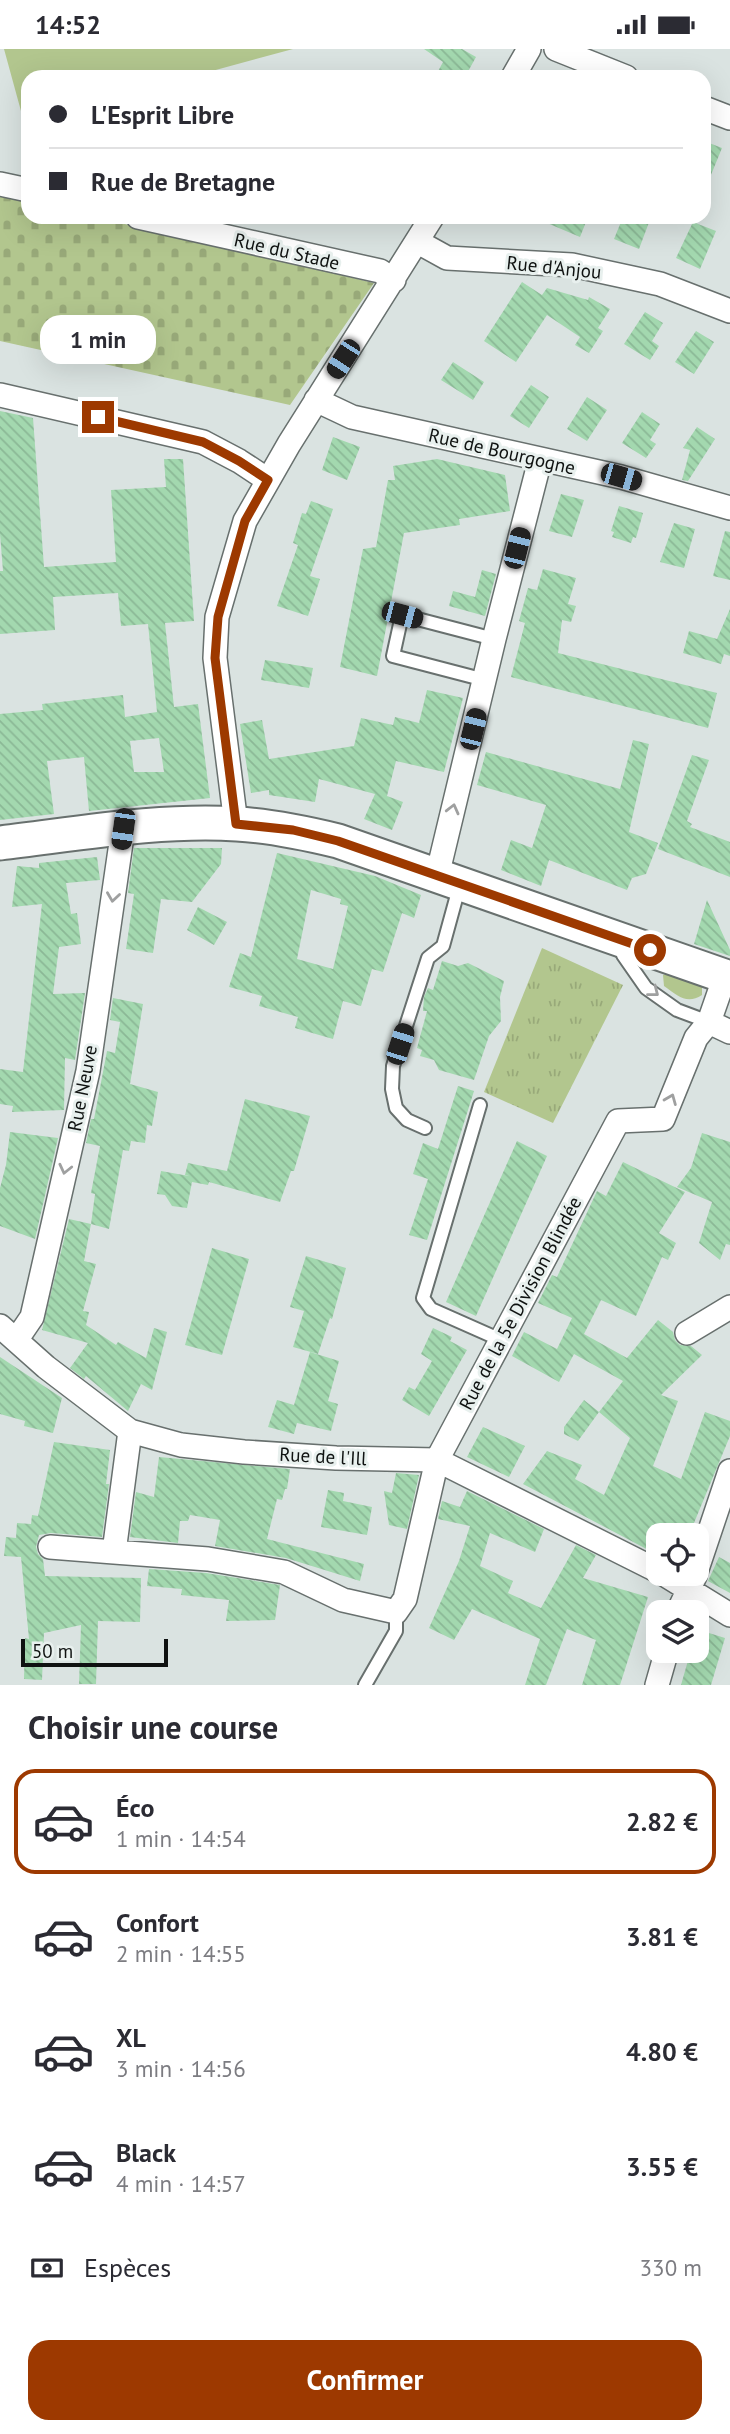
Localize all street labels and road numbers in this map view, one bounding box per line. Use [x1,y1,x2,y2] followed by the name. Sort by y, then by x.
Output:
[232,227,342,275] street label: Rue du Stade
[505,250,603,284] street label: Rue d'Anjou
[426,422,578,480] street label: Rue de Bourgogne
[62,1043,102,1133] street label: Rue Neuve
[454,1192,586,1414] street label: Rue de la 5e Division Blindée
[279,1442,368,1470] street label: Rue de l'Ill

